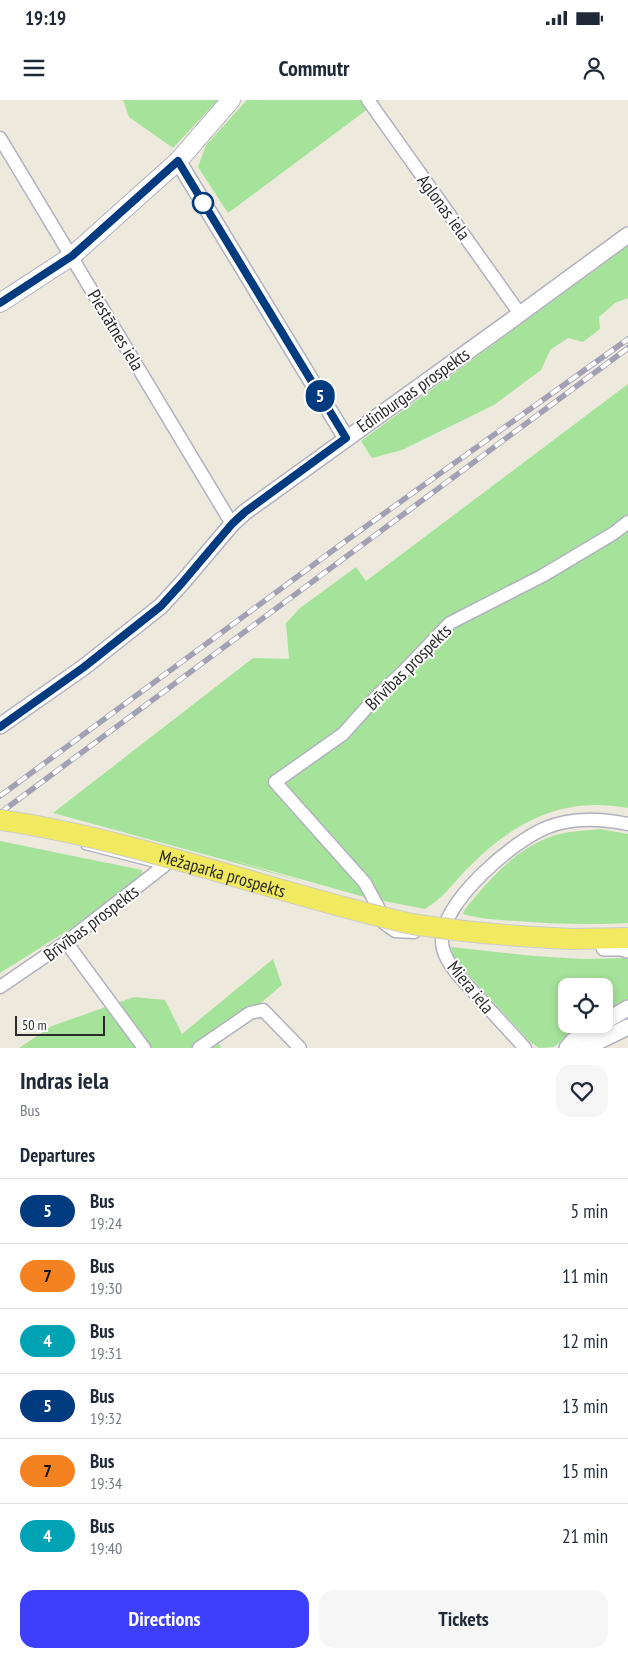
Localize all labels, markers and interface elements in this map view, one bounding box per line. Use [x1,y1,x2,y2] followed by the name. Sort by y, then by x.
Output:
[25,6,66,30] text: 19:19
[20,54,48,82] icon: menu
[278,54,350,82] text: Commutr
[580,54,608,82] icon: person
[412,170,476,244] street label: Aglonas iela
[192,192,214,214] unlabelled marker
[83,285,149,375] street label: Piestātnes iela
[352,343,474,437] street label: Edinburgas prospekts
[304,380,336,412] line badge: 5
[316,384,324,407] text: 5
[360,619,456,715] street label: Brīvības prospekts
[157,844,288,902] street label: Mežaparka prospekts
[39,880,143,966] street label: Brīvības prospekts
[443,956,499,1018] street label: Miera iela
[558,978,613,1033] map controls
[558,978,613,1033] button: locate
[15,1013,105,1036] scale bar
[22,1016,47,1034] text: 50 m
[20,1065,109,1096] text: Indras iela
[556,1065,608,1117] button: heart
[20,1100,40,1120] text: Bus
[20,1143,95,1167] text: Departures
[90,1189,114,1213] text: Bus
[43,1199,52,1222] text: 5
[571,1199,608,1223] text: 5 min
[90,1213,122,1233] text: 19:24
[90,1254,114,1278] text: Bus
[43,1264,52,1287] text: 7
[562,1264,608,1288] text: 11 min
[90,1278,122,1298] text: 19:30
[90,1319,114,1343] text: Bus
[43,1329,52,1352] text: 4
[562,1329,608,1353] text: 12 min
[90,1343,122,1363] text: 19:31
[90,1384,114,1408] text: Bus
[43,1394,52,1417] text: 5
[562,1394,608,1418] text: 13 min
[90,1408,122,1428] text: 19:32
[90,1449,114,1473] text: Bus
[43,1459,52,1482] text: 7
[562,1459,608,1483] text: 15 min
[90,1473,122,1493] text: 19:34
[90,1514,114,1538] text: Bus
[43,1524,52,1547] text: 4
[562,1524,608,1548] text: 21 min
[90,1538,122,1558] text: 19:40
[20,1590,309,1648] button: Directions
[319,1590,608,1648] button: Tickets

